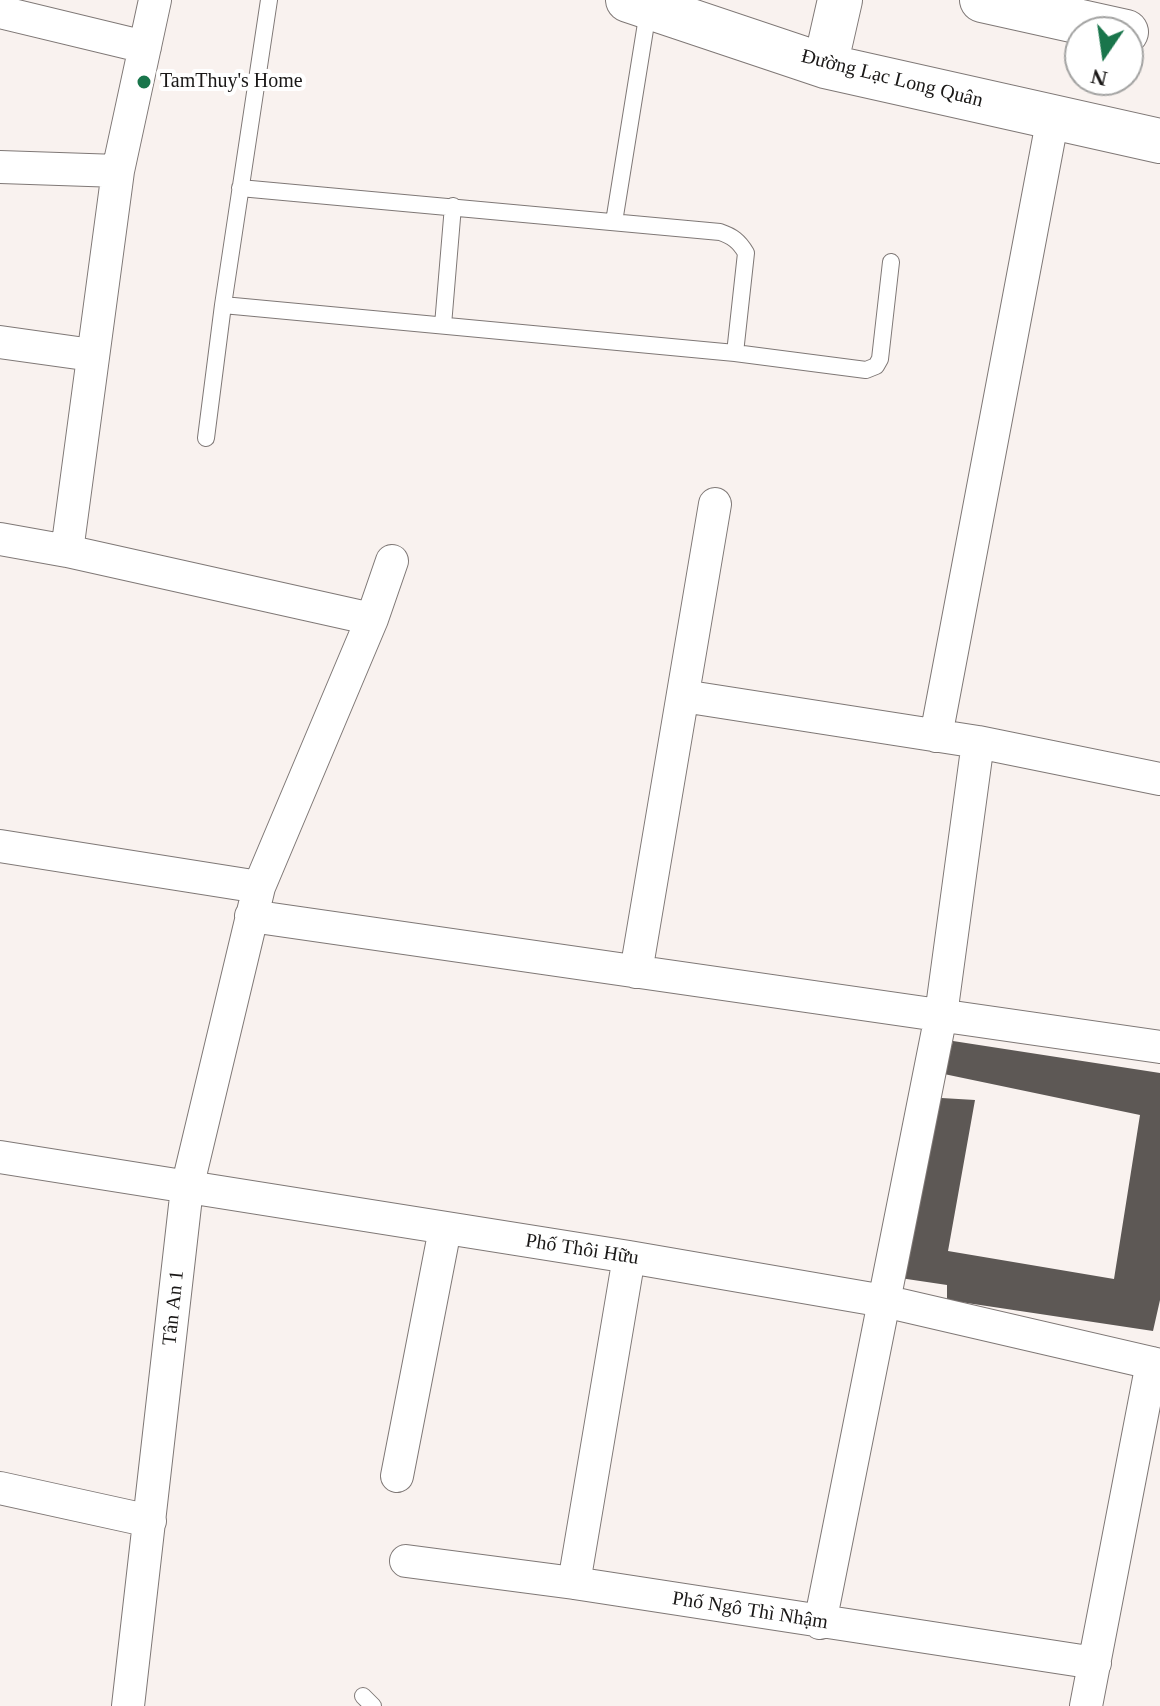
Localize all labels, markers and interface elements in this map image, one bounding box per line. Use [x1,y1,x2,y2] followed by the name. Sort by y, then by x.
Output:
[1064,16,1144,96] north arrow
[799,45,985,113] street label: Đường Lạc Long Quân
[1088,64,1109,92] text: N
[160,70,303,94] place label: TamThuy's Home
[135,73,153,91] marker: TamThuy's Home
[524,1229,640,1271] street label: Phố Thôi Hữu
[158,1269,190,1347] street label: Tân An 1
[670,1587,830,1635] street label: Phố Ngô Thì Nhậm

